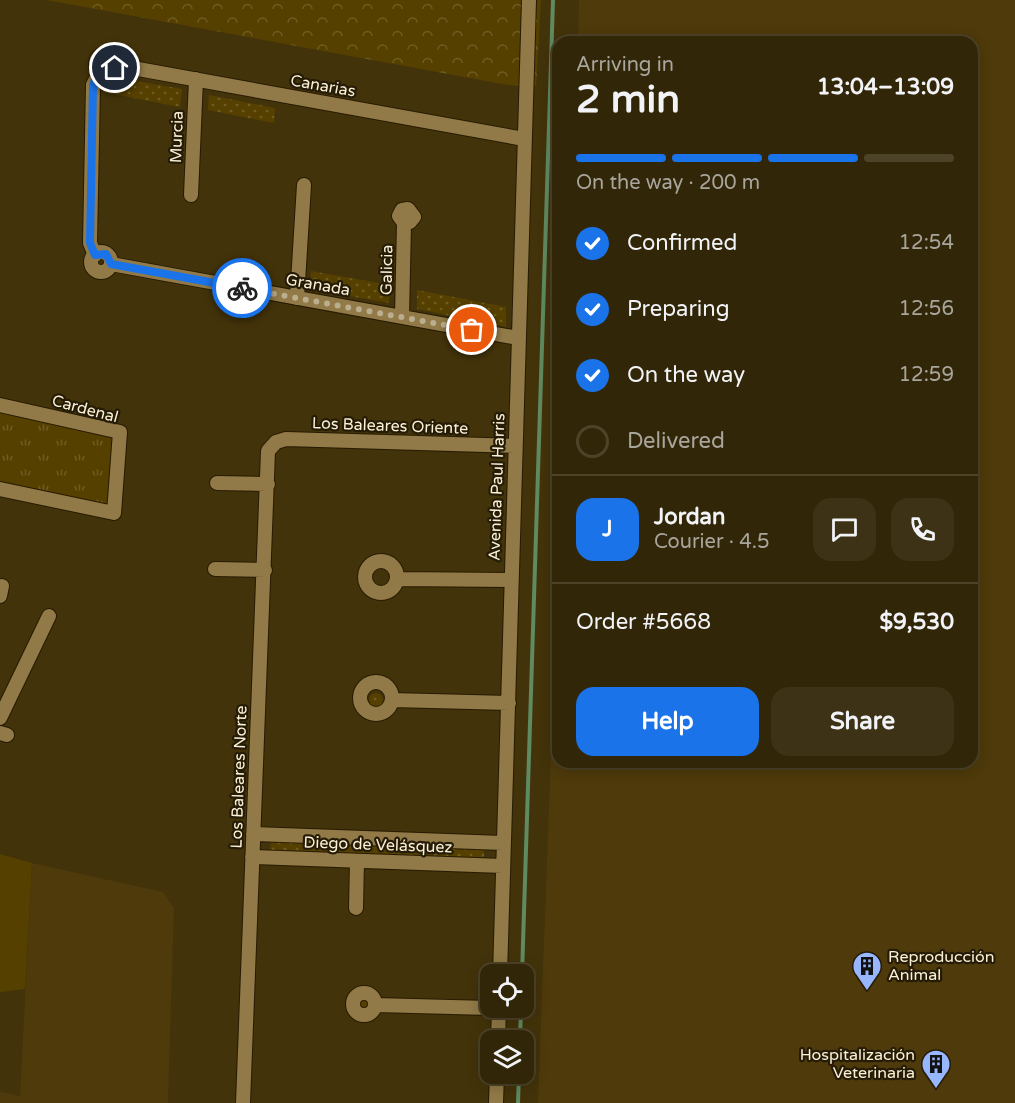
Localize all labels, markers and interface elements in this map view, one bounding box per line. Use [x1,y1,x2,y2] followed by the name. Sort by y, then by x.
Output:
[89,42,140,93] pin
[98,51,131,84] icon: home
[576,53,674,77] text: Arriving in
[289,70,357,102] street label: Canarias
[817,74,954,100] text: 13:04–13:09
[576,76,680,123] text: 2 min
[166,110,188,164] street label: Murcia
[576,171,760,195] text: On the way · 200 m
[576,227,609,260] icon: check
[627,230,737,256] text: Confirmed
[899,231,954,255] text: 12:54
[377,245,397,295] street label: Galicia
[212,258,272,318] courier
[284,270,352,300] street label: Granada
[226,272,259,305] icon: bike
[576,293,609,326] icon: check
[627,296,730,322] text: Preparing
[899,297,954,321] text: 12:56
[446,304,497,355] pin
[455,313,488,346] icon: bag
[576,359,609,392] icon: check
[627,362,745,388] text: On the way
[899,363,954,387] text: 12:59
[50,391,120,427] street label: Cardenal
[312,413,468,439] street label: Los Baleares Oriente
[484,413,510,561] street label: Avenida Paul Harris
[627,428,725,454] text: Delivered
[813,498,876,561] button: chat
[891,498,954,561] button: phone
[654,504,725,530] text: Jordan
[602,516,613,542] text: J
[654,530,769,554] text: Courier · 4.5
[576,609,711,635] text: Order #5668
[879,609,954,635] text: $9,530
[576,687,759,756] button: Help
[771,687,954,756] button: Share
[227,705,251,849] street label: Los Baleares Norte
[303,832,453,858] street label: Diego de Velásquez
[888,947,994,985] place label: Reproducción Animal
[851,950,883,992] building icon: Reproducción Animal
[480,964,534,1084] map controls
[480,964,534,1018] button: locate
[480,1030,534,1084] button: layers
[800,1045,915,1083] place label: Hospitalización Veterinaria
[920,1048,952,1090] building icon: Hospitalización Veterinaria

